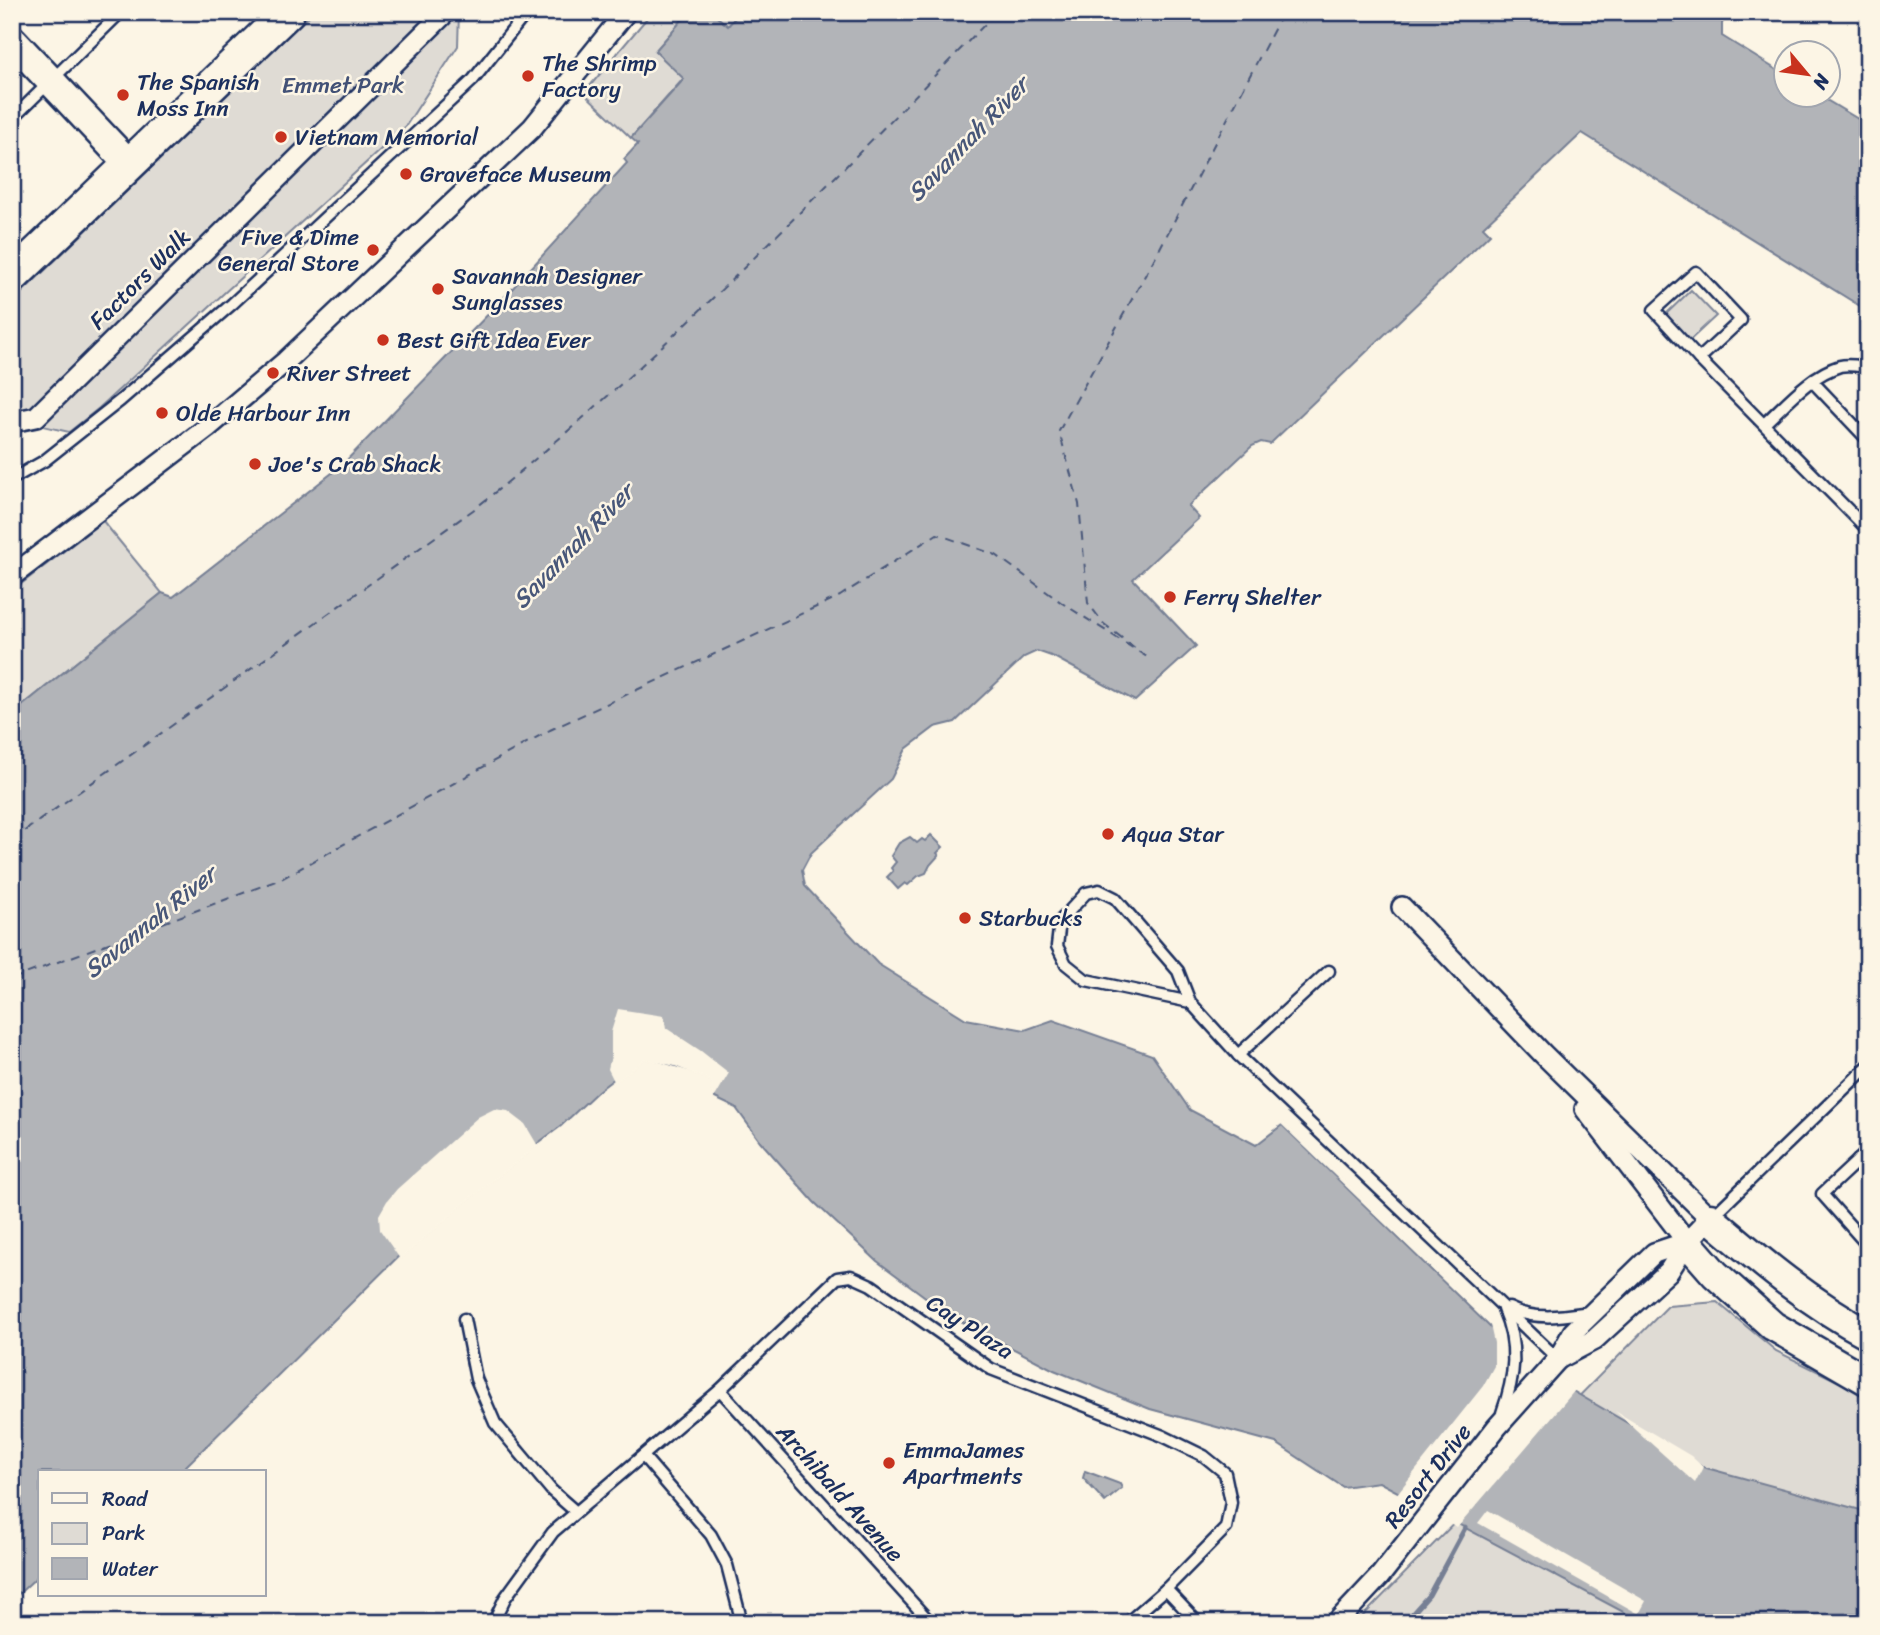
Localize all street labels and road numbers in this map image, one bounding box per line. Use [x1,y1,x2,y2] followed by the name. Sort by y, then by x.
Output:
[79,218,201,340] street label: Factors Walk
[918,1283,1023,1371] street label: Cay Plaza
[765,1413,914,1572] street label: Archibald Avenue
[1373,1414,1483,1538] street label: Resort Drive

